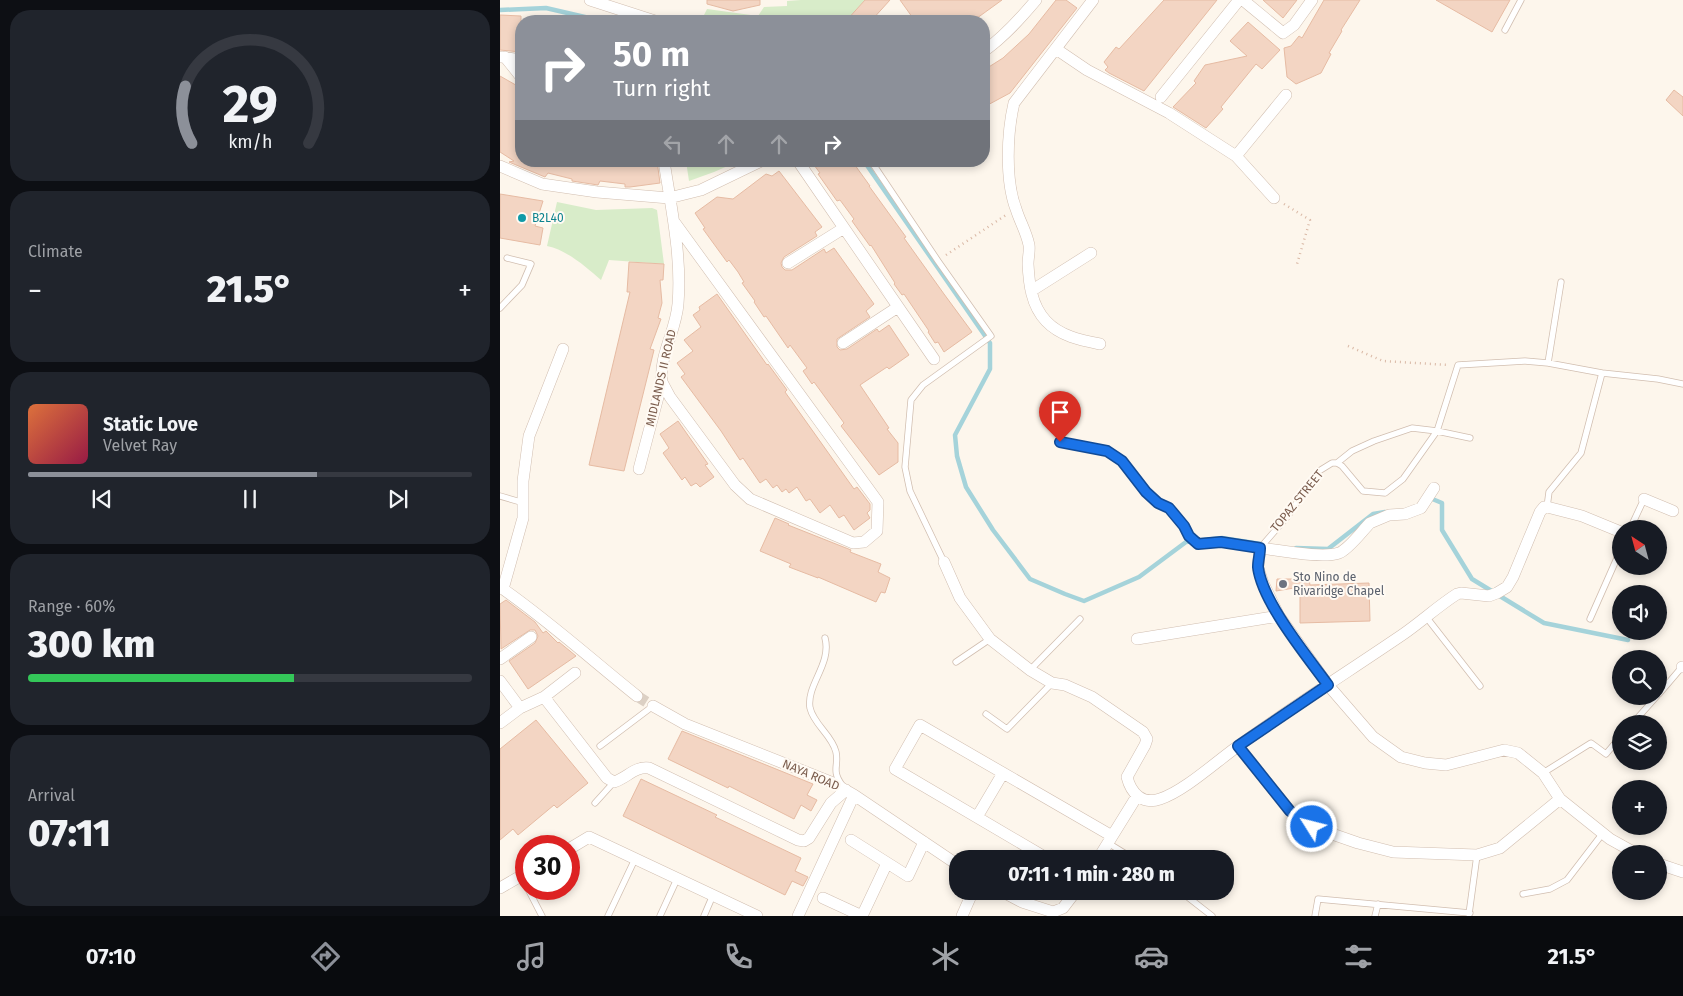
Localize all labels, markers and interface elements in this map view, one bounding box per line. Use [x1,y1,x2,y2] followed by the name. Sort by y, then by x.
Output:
[613,33,690,75] text: 50 m
[530,35,595,100] icon: right
[222,73,278,136] text: 29
[613,75,710,102] text: Turn right
[659,130,687,158] icon: left
[712,130,740,158] icon: ahead
[765,130,793,158] icon: ahead
[818,130,846,158] icon: right
[228,131,272,153] text: km/h
[532,211,564,225] place label: B2L40
[516,212,528,224] marker: B2L40
[28,242,83,261] text: Climate
[207,266,293,312] text: 21.5°
[28,274,42,307] text: −
[458,274,472,307] text: +
[643,328,679,428] street label: MIDLANDS II ROAD
[1039,391,1081,442] pin
[1046,398,1074,426] icon: arrive
[103,413,198,436] text: Static Love
[103,436,177,455] text: Velvet Ray
[1268,467,1327,535] street label: TOPAZ STREET
[88,485,116,513] icon: previous
[236,485,264,513] icon: pause
[384,485,412,513] icon: next
[1612,520,1668,575] north arrow
[1612,520,1667,900] map controls
[1293,570,1385,598] place label: Sto Nino de Rivaridge Chapel
[1277,578,1289,590] marker: Sto Nino de Rivaridge Chapel
[1612,585,1667,640] button: sound
[28,597,115,616] text: Range · 60%
[28,621,155,667] text: 300 km
[1612,650,1667,705] button: search
[1612,715,1667,770] button: layers
[780,757,842,793] street label: NAYA ROAD
[1612,780,1667,835] button: +
[28,786,75,805] text: Arrival
[1285,800,1337,852] position arrow
[28,810,111,856] text: 07:11
[515,835,580,900] speed limit sign: 30
[1612,845,1667,900] button: −
[1008,863,1175,886] text: 07:11 · 1 min · 280 m
[308,939,343,974] icon: directions
[514,939,549,974] icon: music
[721,939,756,974] icon: phone
[928,939,963,974] icon: climate
[1134,939,1169,974] icon: car
[1341,939,1376,974] icon: filters
[86,943,136,970] text: 07:10
[1548,943,1597,970] text: 21.5°

